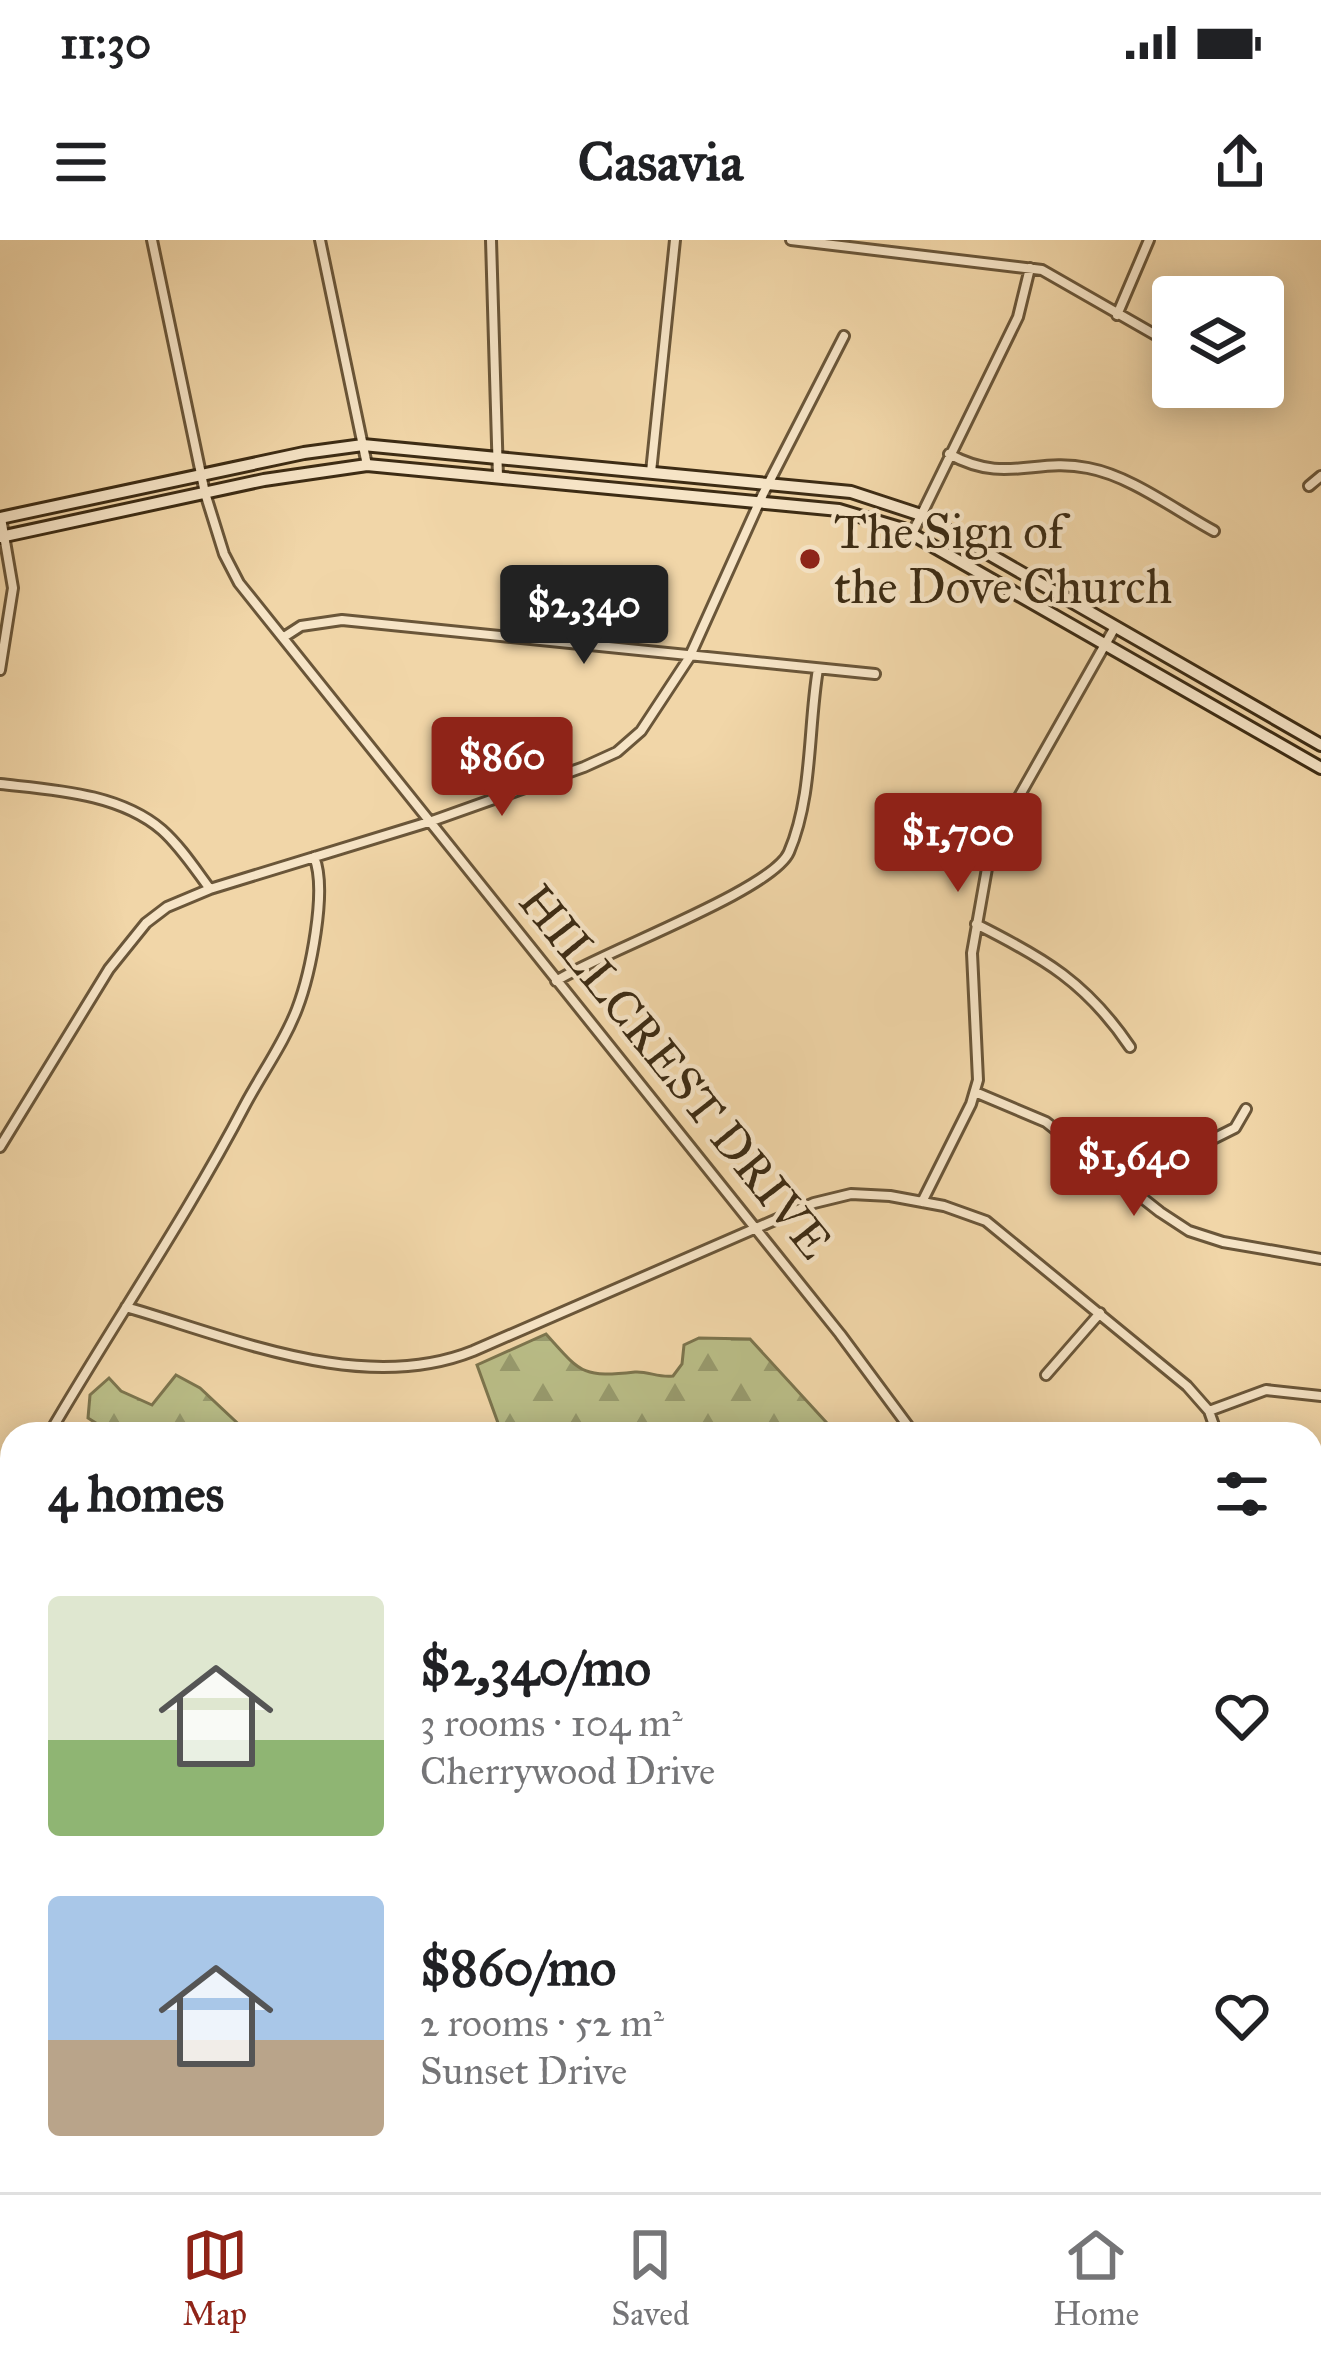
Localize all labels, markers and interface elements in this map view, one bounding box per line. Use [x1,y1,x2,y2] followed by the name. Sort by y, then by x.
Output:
[60,15,151,70] text: 11:30
[48,129,114,195] icon: menu
[578,129,743,195] text: Casavia
[1207,129,1273,195] icon: share
[1152,276,1284,408] map controls
[1152,276,1284,408] button: layers
[834,502,1172,616] place label: The Sign of the Dove Church
[797,546,823,572] marker: The Sign of the Dove Church
[486,565,682,667] pin: $2,340
[527,580,641,628] text: $2,340
[431,717,573,819] pin: $860
[459,732,545,780] text: $860
[860,793,1056,895] pin: $1,700
[902,808,1014,856] text: $1,700
[507,872,845,1270] street label: HILLCREST DRIVE
[1036,1117,1232,1219] pin: $1,640
[1077,1132,1191,1180] text: $1,640
[1209,1461,1275,1527] icon: filters
[48,1463,224,1525] text: 4 homes
[420,1637,651,1699] text: $2,340/mo
[144,1644,288,1788] icon: home
[1209,1683,1275,1749] icon: heart
[420,1699,683,1747] text: 3 rooms · 104 m²
[420,1747,715,1795] text: Cherrywood Drive
[420,1937,616,1999] text: $860/mo
[144,1944,288,2088] icon: home
[1209,1983,1275,2049] icon: heart
[420,1999,664,2047] text: 2 rooms · 52 m²
[420,2047,627,2095] text: Sunset Drive
[182,2222,248,2334] tab: Map
[611,2222,690,2334] tab: Saved
[1053,2222,1139,2334] tab: Home

